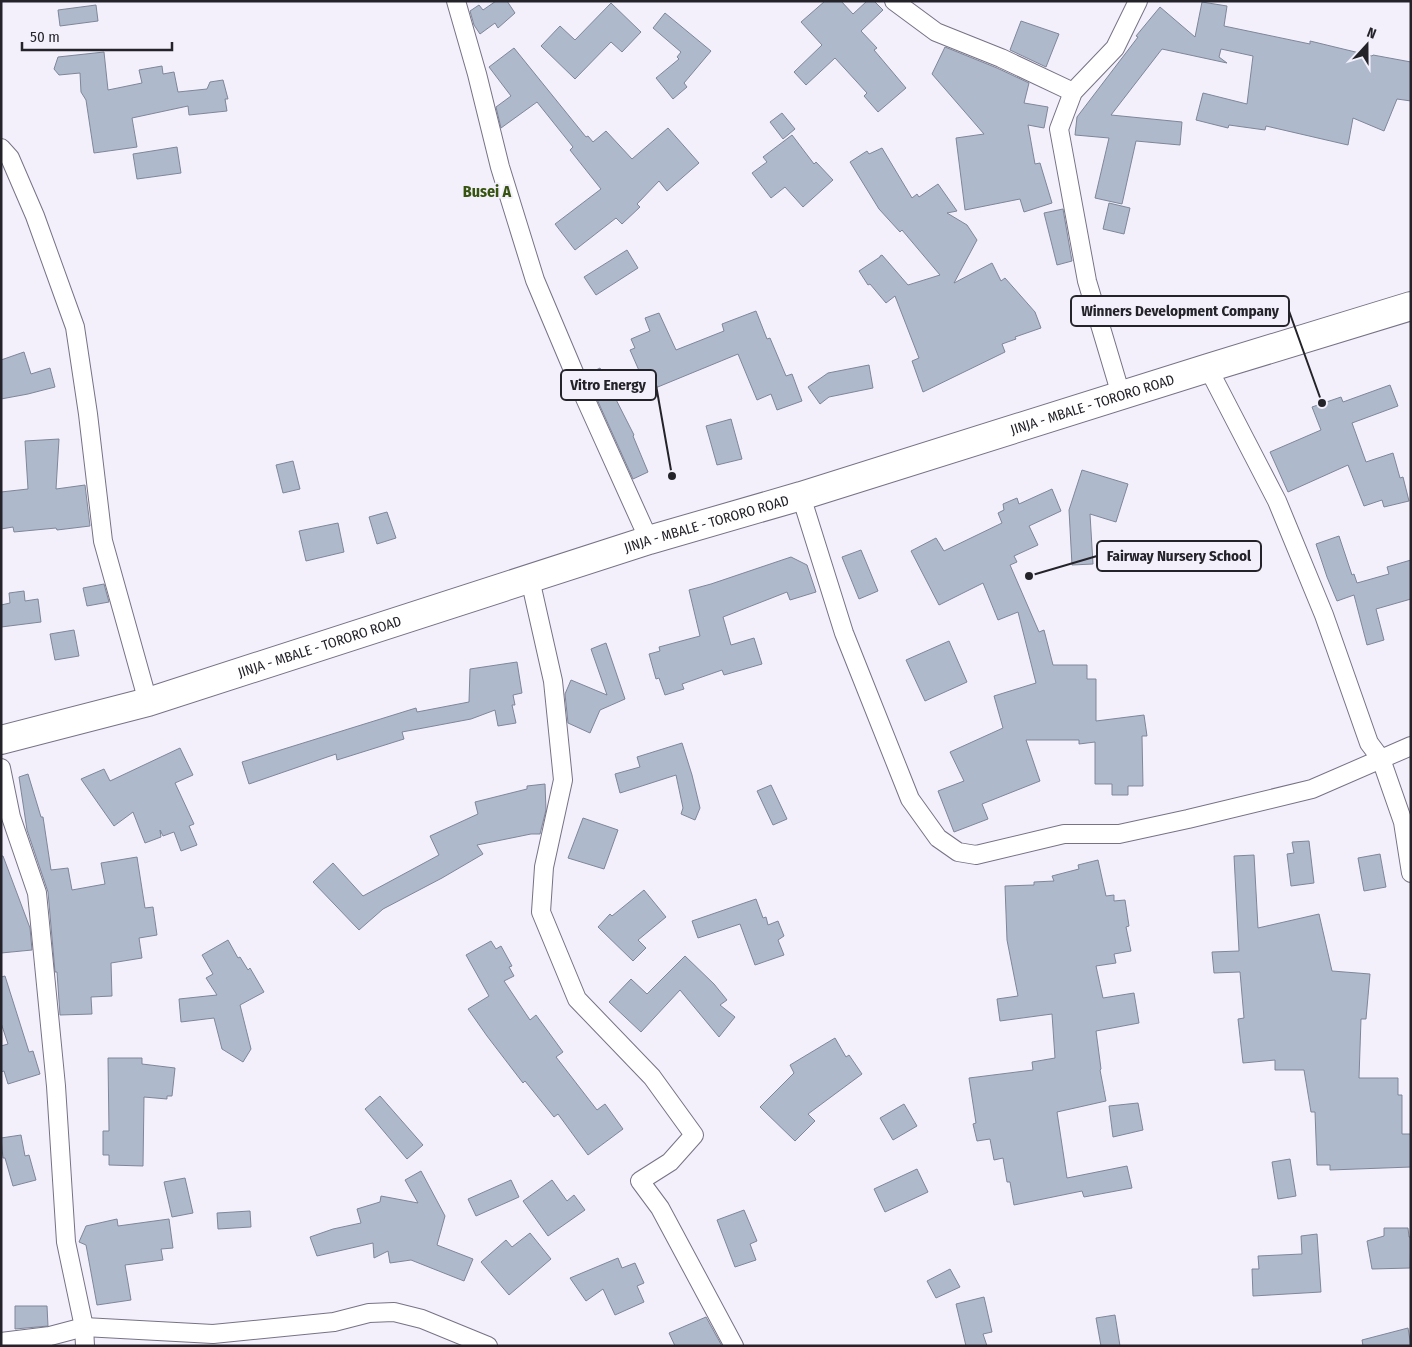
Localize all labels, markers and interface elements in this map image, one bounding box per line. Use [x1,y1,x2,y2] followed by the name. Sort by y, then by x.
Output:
[22,20,172,52] scale bar
[1342,20,1392,70] north arrow
[1365,24,1378,43] text: N
[30,28,60,46] text: 50 m
[463,182,512,201] district label: Busei A
[1071,296,1289,326] callout: Winners Development Company
[1081,302,1280,320] text: Winners Development Company
[561,370,656,400] callout: Vitro Energy
[1008,371,1176,438] street label: JINJA - MBALE - TORORO ROAD
[569,376,647,394] text: Vitro Energy
[622,492,791,556] street label: JINJA - MBALE - TORORO ROAD
[1097,541,1261,571] callout: Fairway Nursery School
[1107,547,1252,565] text: Fairway Nursery School
[236,612,403,681] street label: JINJA - MBALE - TORORO ROAD

